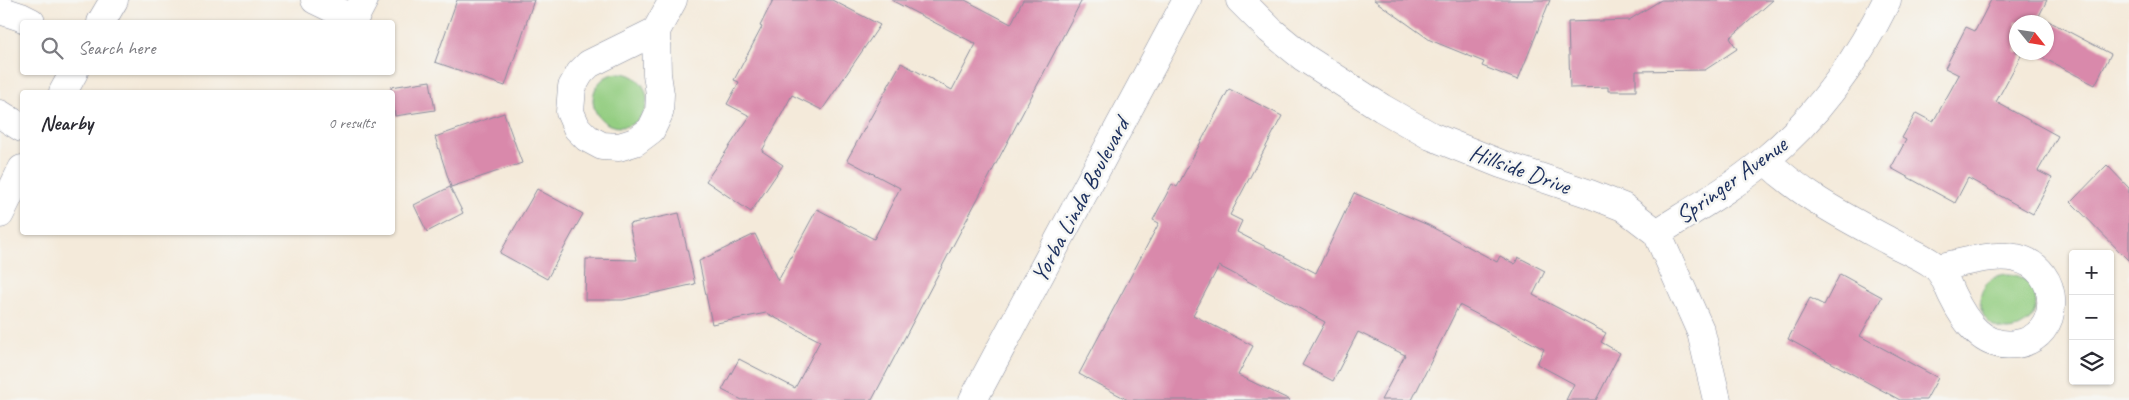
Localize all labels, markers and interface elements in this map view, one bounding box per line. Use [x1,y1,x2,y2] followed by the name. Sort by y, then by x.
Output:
[2009,15,2054,60] north arrow
[20,20,395,75] search box
[38,34,66,62] icon: search
[78,36,155,60] text: Search here
[1024,109,1138,287] street label: Yorba Linda Boulevard
[40,110,93,136] text: Nearby
[328,113,375,133] text: 0 results
[1669,128,1794,230] street label: Springer Avenue
[1466,137,1576,202] street label: Hillside Drive
[2069,250,2114,385] map controls
[2069,250,2114,295] button: +
[2069,295,2114,340] button: −
[2069,340,2114,385] button: layers

